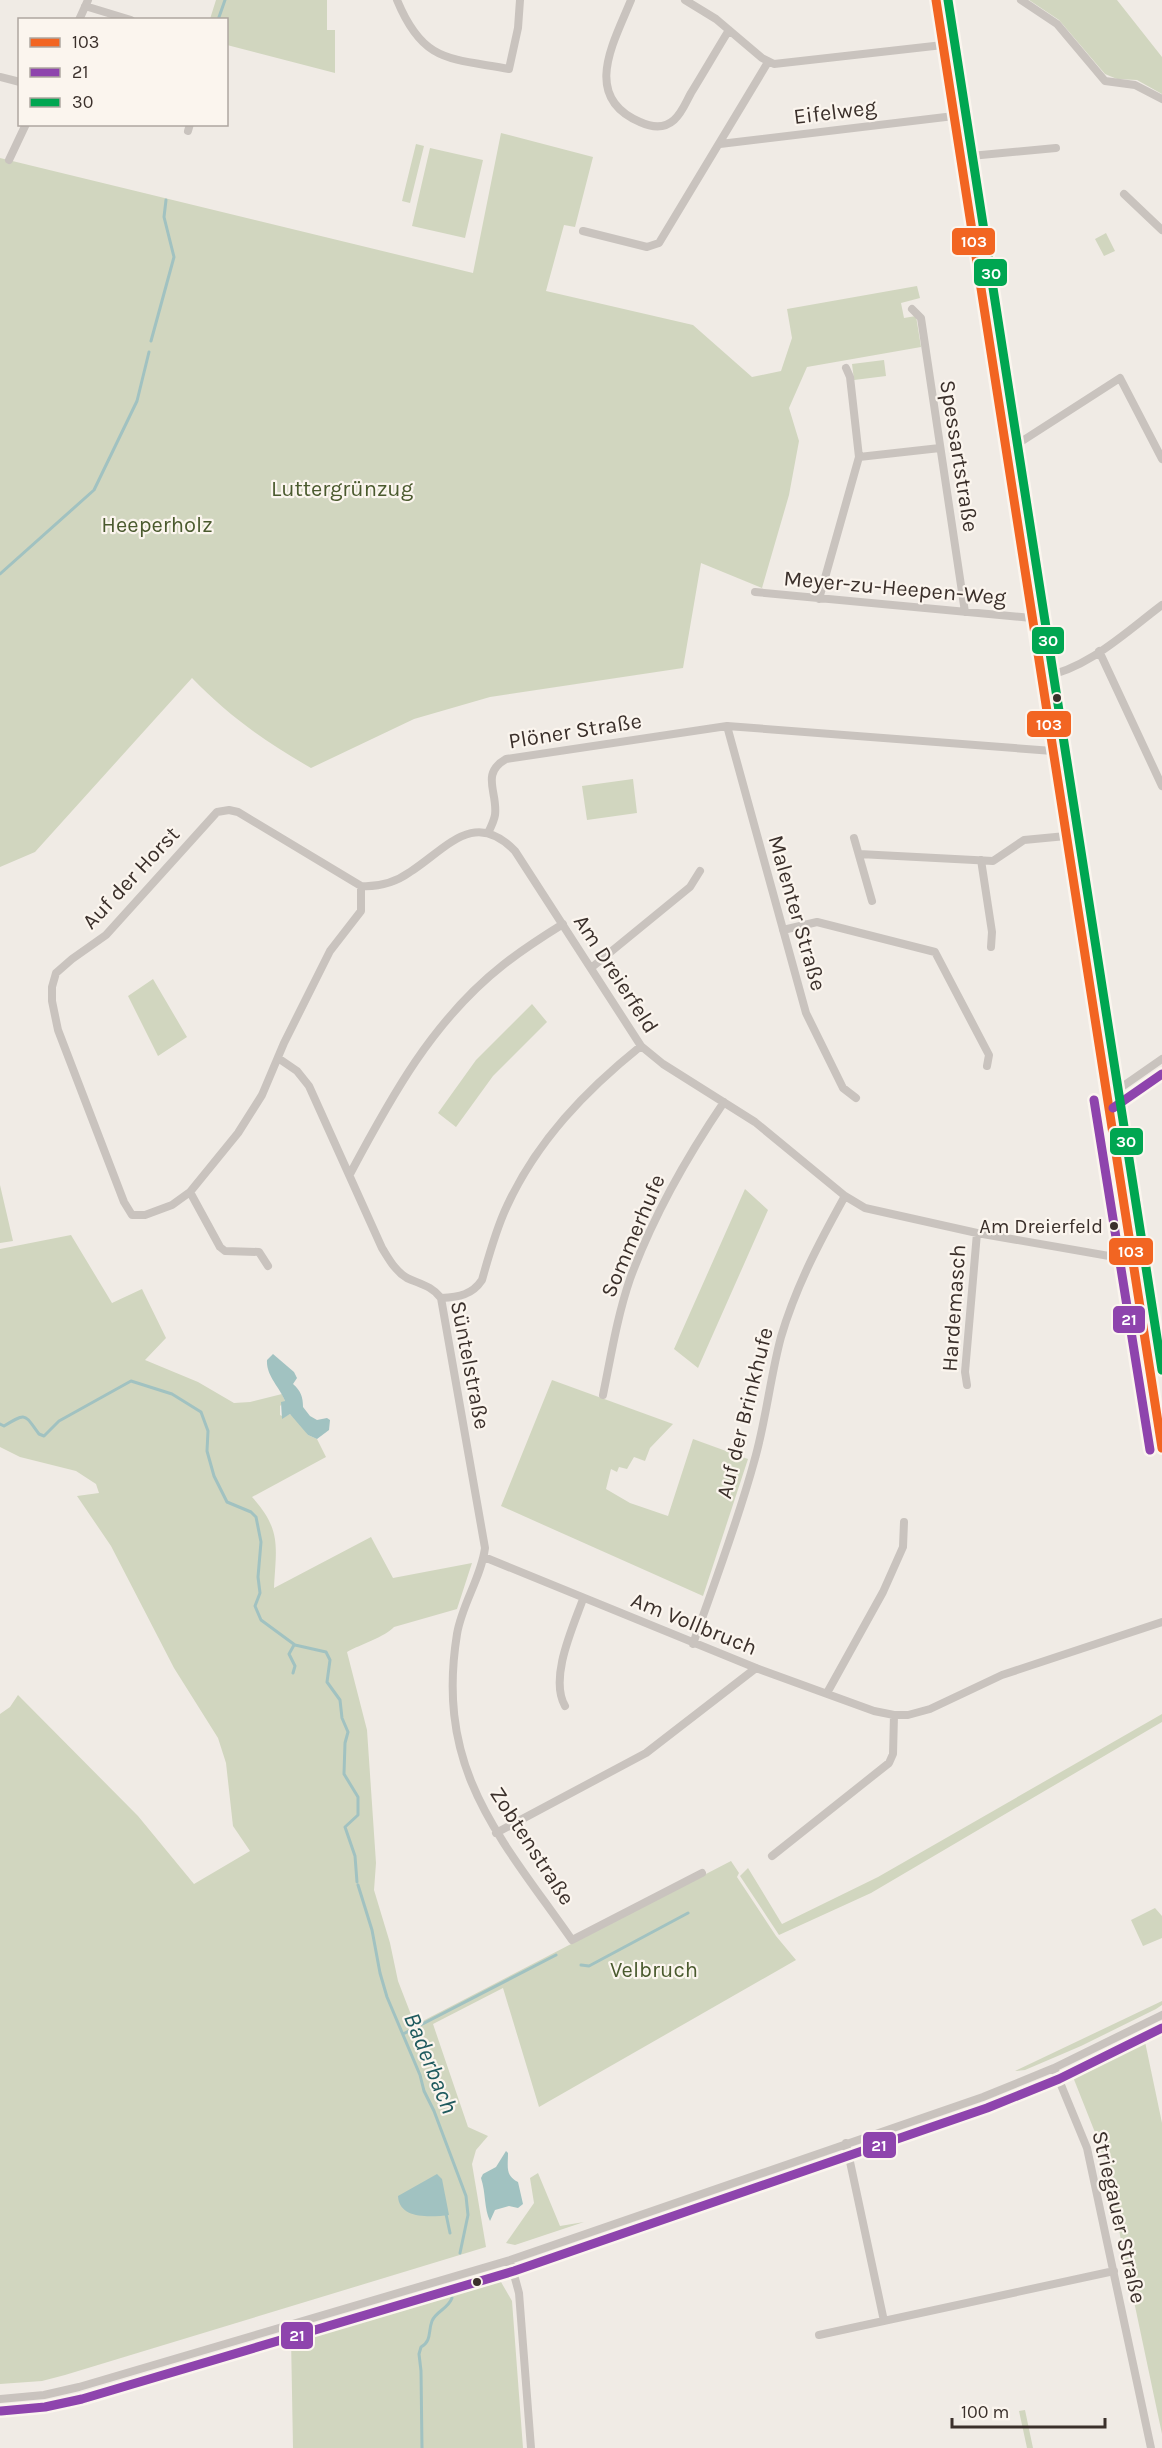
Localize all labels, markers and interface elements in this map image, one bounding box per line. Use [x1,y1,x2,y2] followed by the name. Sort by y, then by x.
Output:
[18,18,228,126] legend
[72,31,99,53] text: 103
[72,61,88,83] text: 21
[72,91,93,113] text: 30
[792,94,879,130] street label: Eifelweg
[951,227,996,256] line badge: 103
[961,232,987,251] text: 103
[973,258,1008,287] line badge: 30
[981,264,1001,283] text: 30
[934,378,984,534] street label: Spessartstraße
[271,476,414,502] park label: Luttergrünzug
[101,512,213,538] park label: Heeperholz
[783,565,1008,611] street label: Meyer-zu-Heepen-Weg
[1031,626,1065,655] line badge: 30
[1038,631,1058,650] text: 30
[1051,692,1063,704] unlabelled marker
[507,708,643,754] street label: Plöner Straße
[1026,710,1072,738] line badge: 103
[1036,715,1062,734] text: 103
[77,821,185,935] street label: Auf der Horst
[762,832,832,994] street label: Malenter Straße
[568,910,664,1038] street label: Am Dreierfeld
[1109,1127,1144,1156] line badge: 30
[1116,1132,1136,1151] text: 30
[595,1171,671,1301] street label: Sommerhufe
[979,1215,1103,1238] place label: Am Dreierfeld
[1108,1220,1120,1232] marker: Am Dreierfeld
[1108,1237,1154,1266] line badge: 103
[1118,1242,1144,1261] text: 103
[937,1243,971,1373] street label: Hardemasch
[445,1299,495,1431] street label: Süntelstraße
[1112,1305,1146,1334] line badge: 21
[1121,1310,1137,1329] text: 21
[711,1325,779,1501] street label: Auf der Brinkhufe
[627,1587,761,1661] street label: Am Vollbruch
[484,1782,580,1910] street label: Zobtenstraße
[610,1957,698,1983] park label: Velbruch
[398,2008,464,2118] water label: Baderbach
[1087,2128,1151,2306] street label: Striegauer Straße
[862,2131,897,2159] line badge: 21
[871,2136,887,2155] text: 21
[471,2276,483,2288] unlabelled marker
[280,2321,314,2350] line badge: 21
[289,2326,305,2345] text: 21
[952,2391,1105,2429] scale bar
[961,2401,1009,2423] text: 100 m

